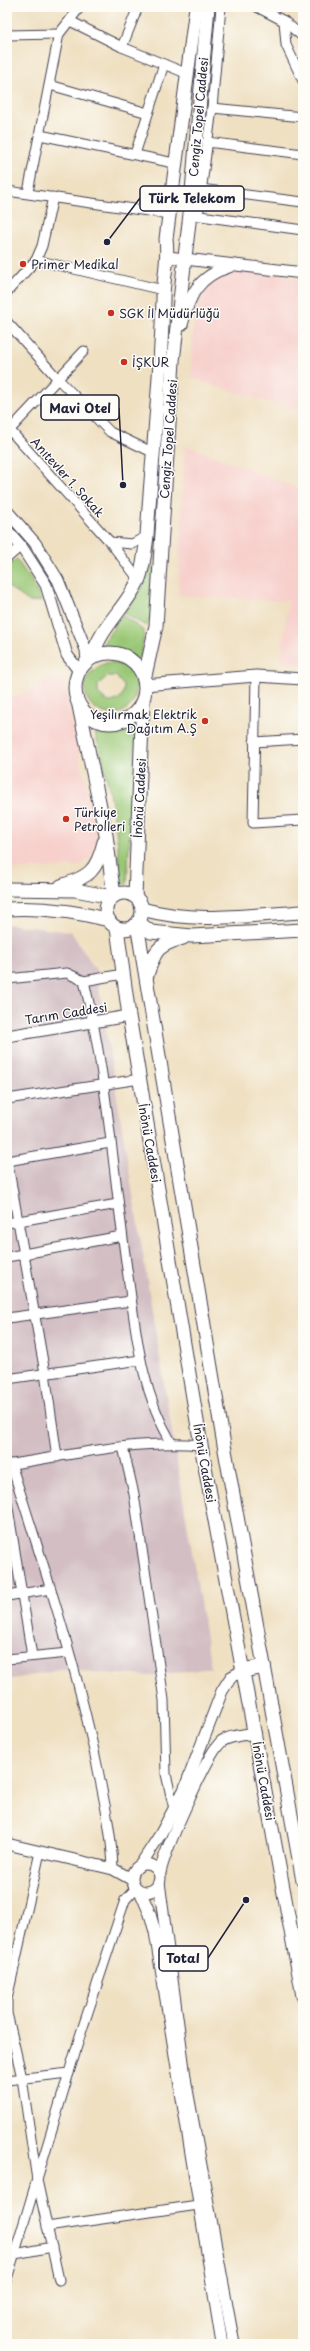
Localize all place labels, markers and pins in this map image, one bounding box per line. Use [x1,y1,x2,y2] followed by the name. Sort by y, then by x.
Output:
[140,186,244,211] callout: Türk Telekom
[31,255,119,273] place label: Primer Medikal
[18,259,28,269] marker: Primer Medikal
[119,304,220,322] place label: SGK İl Müdürlüğü
[106,308,116,318] marker: SGK İl Müdürlüğü
[132,353,170,371] place label: İŞKUR
[119,357,129,367] marker: İŞKUR
[41,395,119,420] callout: Mavi Otel
[90,705,197,737] place label: Yeşilırmak Elektrik Dağıtım A.Ş
[200,716,210,726] marker: Yeşilırmak Elektrik Dağıtım A.Ş
[74,803,125,835] place label: Türkiye Petrolleri
[61,814,71,824] marker: Türkiye Petrolleri
[159,1946,208,1971] callout: Total

